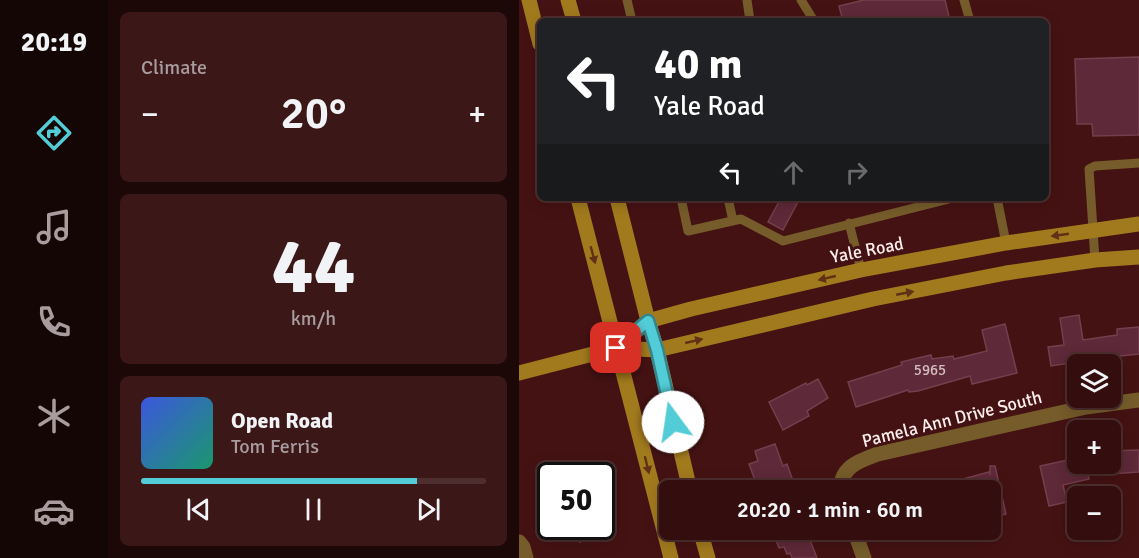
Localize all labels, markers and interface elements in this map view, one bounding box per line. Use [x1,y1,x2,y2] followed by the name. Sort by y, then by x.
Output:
[21,26,87,59] text: 20:19
[654,39,743,90] text: 40 m
[555,42,633,120] icon: left
[141,55,207,80] text: Climate
[281,86,346,141] text: 20°
[654,90,765,123] text: Yale Road
[141,94,159,135] text: −
[468,94,486,135] text: +
[33,112,75,154] icon: directions
[714,156,747,189] icon: left
[777,156,810,189] icon: ahead
[840,156,873,189] icon: right
[33,206,75,248] icon: music
[271,219,356,315] text: 44
[1051,230,1070,239] one-way arrow
[829,232,905,268] street label: Yale Road
[588,245,598,264] one-way arrow
[818,273,837,283] one-way arrow
[895,288,914,297] one-way arrow
[33,301,75,343] icon: phone
[291,306,336,331] text: km/h
[590,322,641,373] pin
[599,331,632,364] icon: arrive
[685,336,703,346] one-way arrow
[1067,354,1121,540] map controls
[1067,354,1121,408] button: layers
[914,361,946,379] house number: 5965
[860,386,1044,452] street label: Pamela Ann Drive South
[641,390,705,454] position arrow
[33,395,75,437] icon: climate
[231,407,333,434] text: Open Road
[1067,420,1121,474] button: +
[231,434,319,459] text: Tom Ferris
[643,457,652,475] one-way arrow
[537,462,615,540] speed limit sign: 50
[1067,486,1121,540] button: −
[33,490,75,532] icon: car
[182,493,215,526] icon: previous
[297,493,330,526] icon: pause
[412,493,445,526] icon: next
[737,496,923,523] text: 20:20 · 1 min · 60 m

